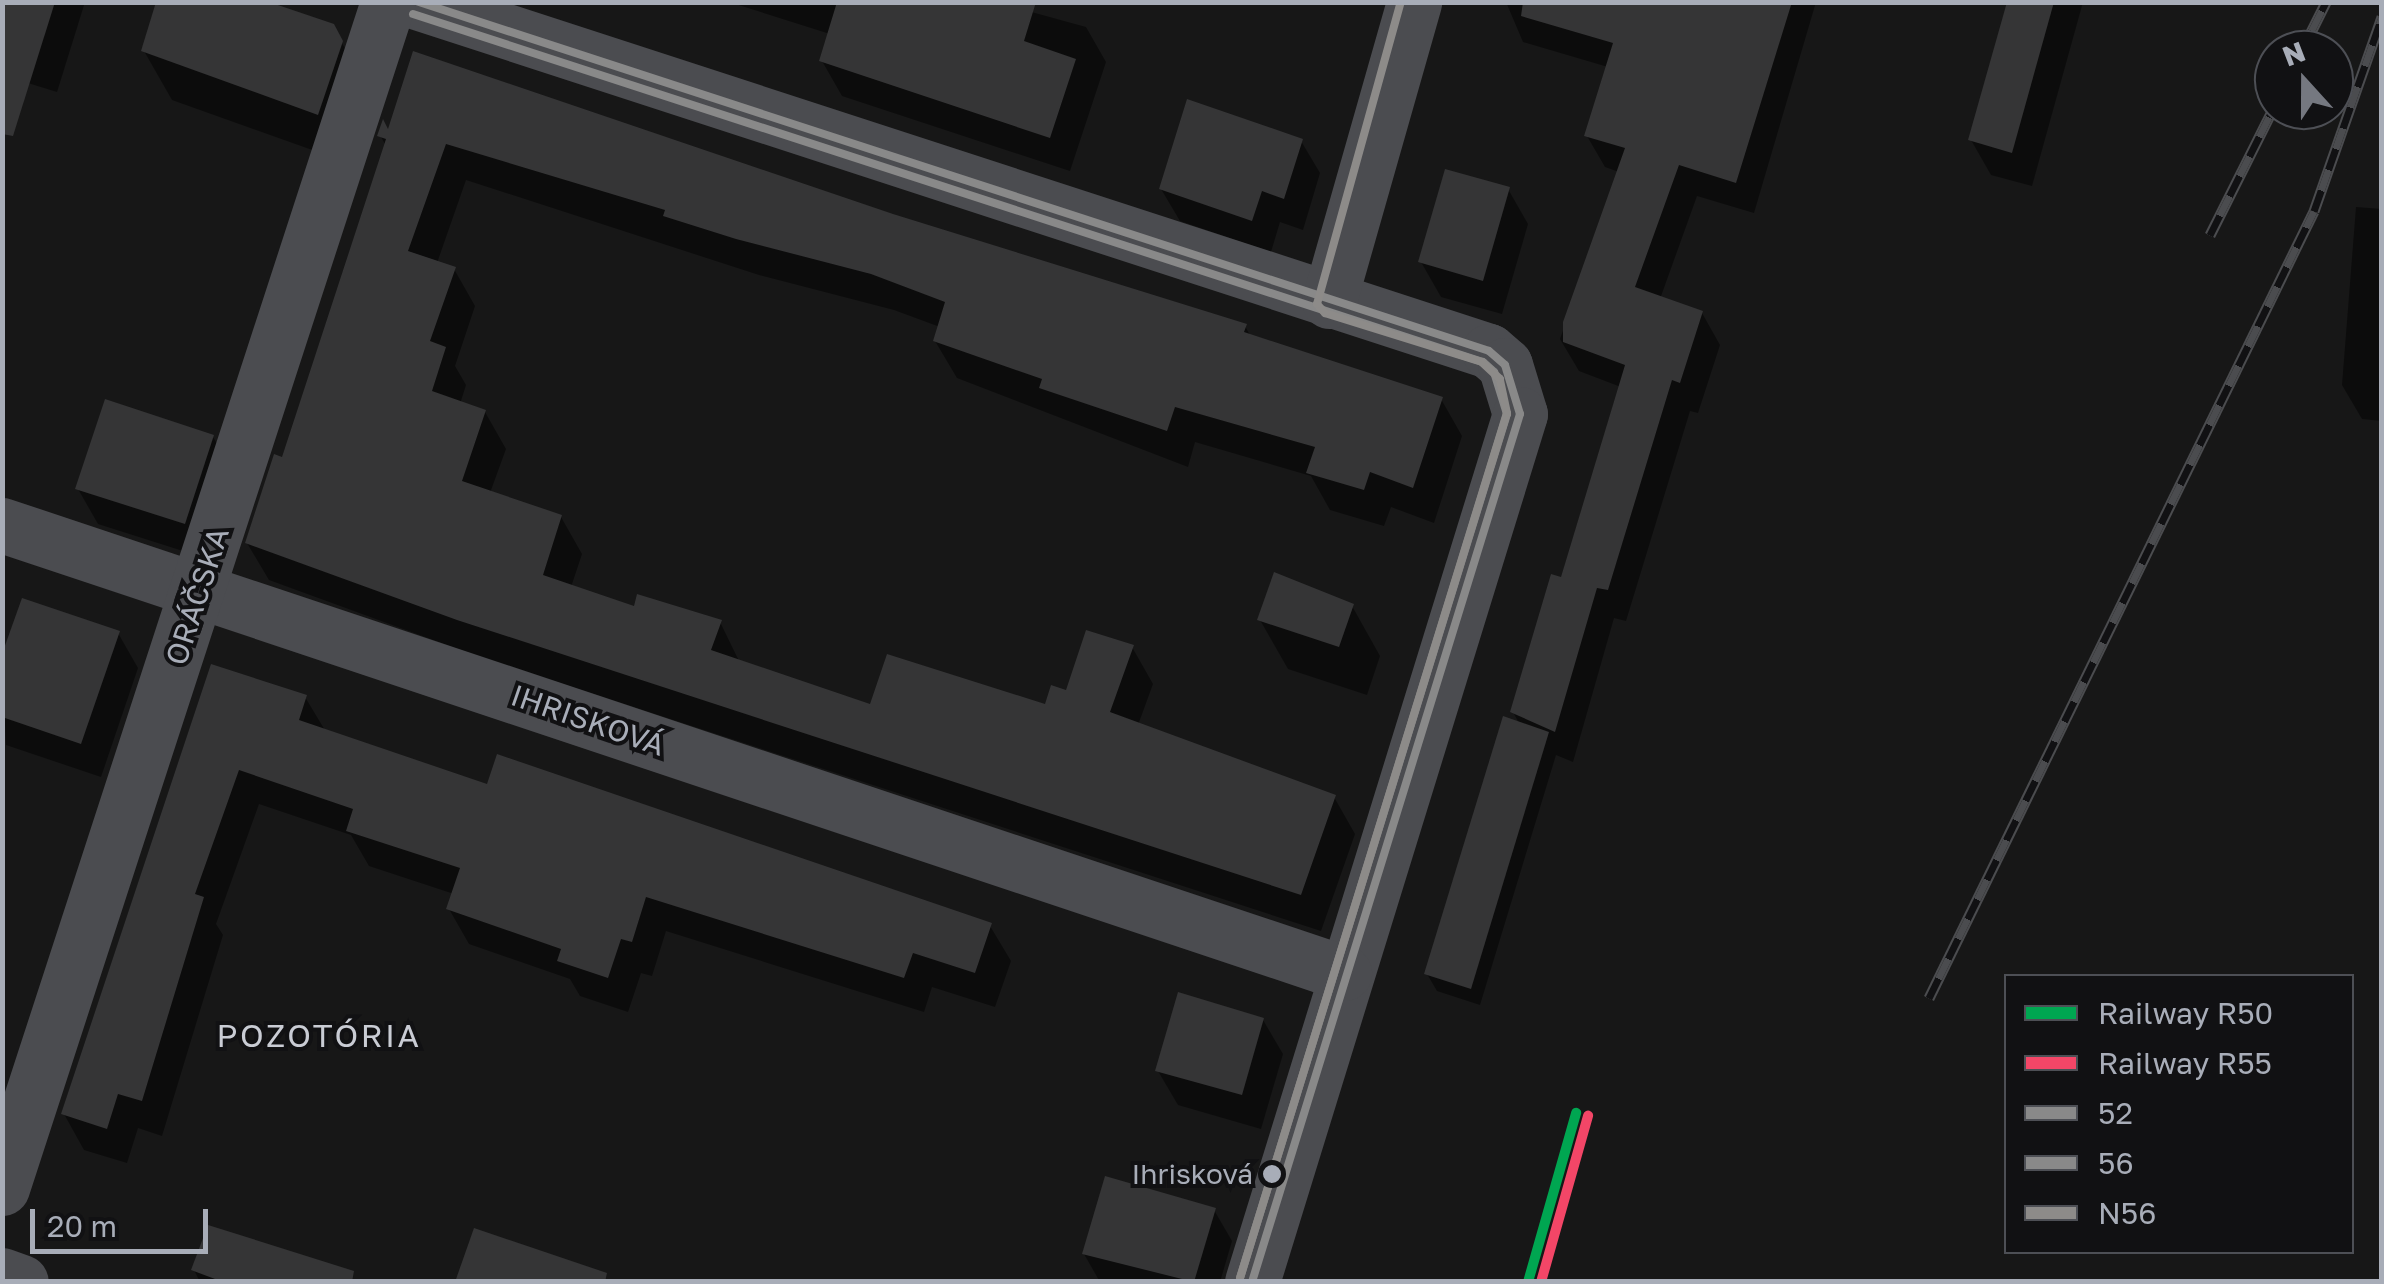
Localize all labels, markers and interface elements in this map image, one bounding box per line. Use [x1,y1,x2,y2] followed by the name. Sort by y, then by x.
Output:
[2254,30,2354,130] north arrow
[2278,34,2310,73] text: N
[158,522,236,670] street label: ORÁČSKA
[506,677,670,763] street label: IHRISKOVÁ
[2004,974,2354,1254] legend
[2098,995,2273,1031] text: Railway R50
[217,1016,421,1054] district label: POZOTÓRIA
[2098,1045,2272,1081] text: Railway R55
[2098,1095,2133,1131] text: 52
[2098,1145,2134,1181] text: 56
[1132,1157,1253,1191] place label: Ihrisková
[1262,1164,1282,1184] marker: Ihrisková
[35,1189,212,1251] scale bar
[2098,1195,2156,1231] text: N56
[47,1208,117,1244] text: 20 m

